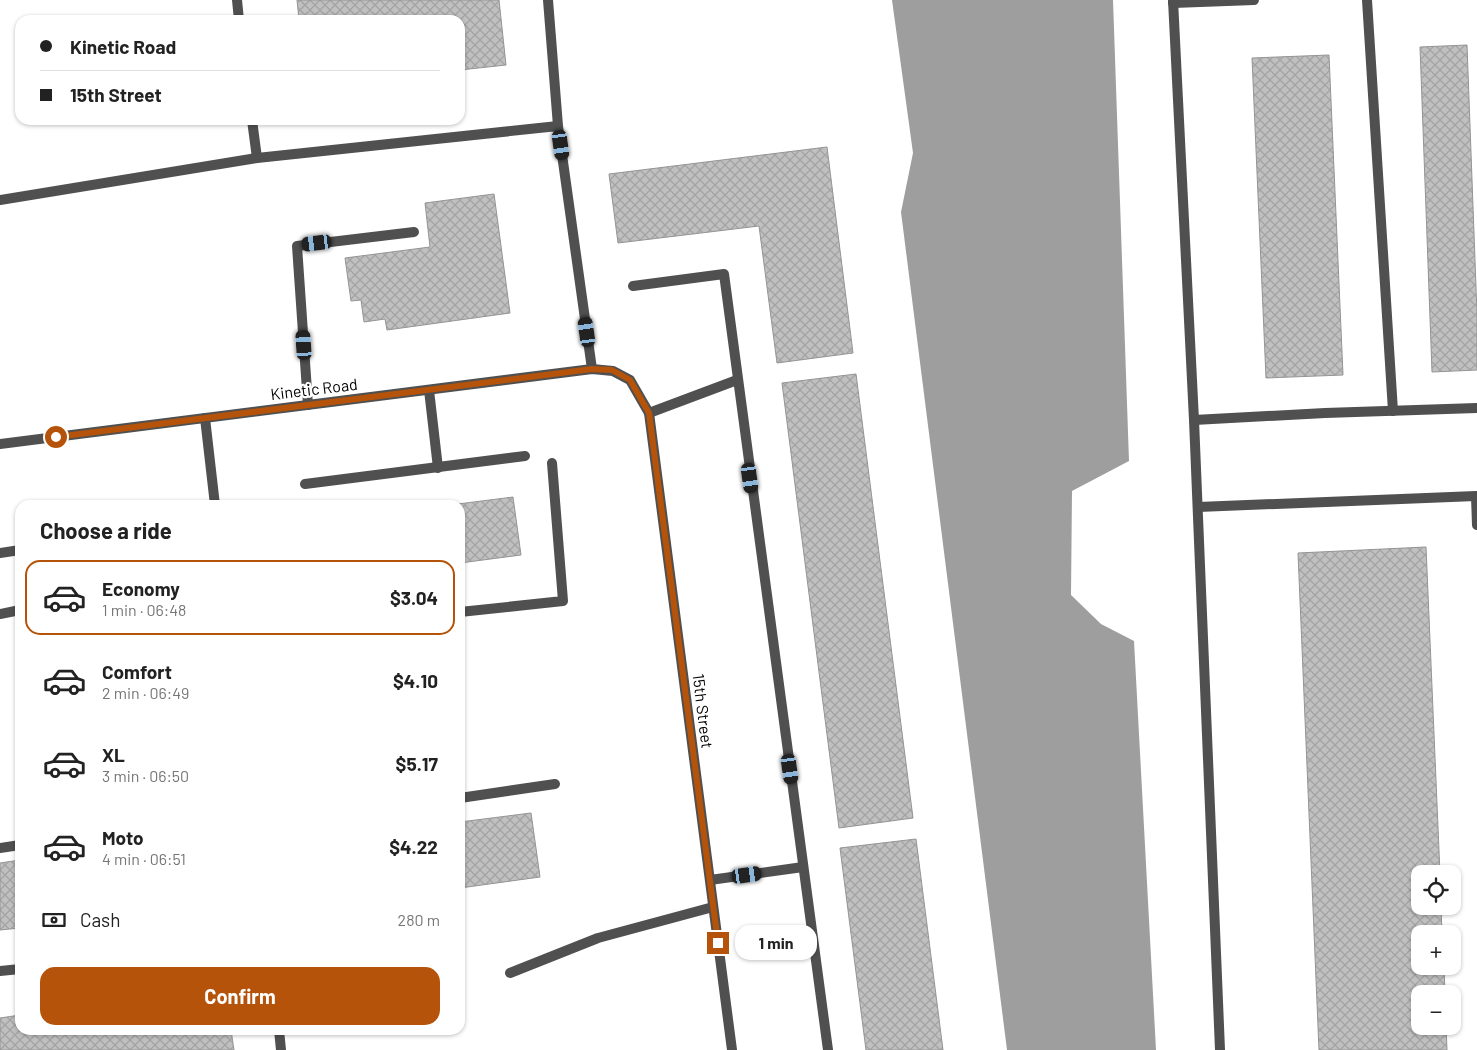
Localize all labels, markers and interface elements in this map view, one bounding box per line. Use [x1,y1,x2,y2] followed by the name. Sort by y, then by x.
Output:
[70,35,176,58] text: Kinetic Road
[70,83,162,106] text: 15th Street
[551,129,570,161] car
[301,234,332,252] car
[577,316,596,348] car
[295,330,312,360] car
[269,374,359,403] street label: Kinetic Road
[45,426,67,448] route start
[740,462,759,494] car
[40,517,172,543] text: Choose a ride
[42,575,87,620] icon: car
[102,577,180,600] text: Economy
[390,586,438,609] text: $3.04
[102,600,186,619] text: 1 min · 06:48
[42,658,87,703] icon: car
[102,660,172,683] text: Comfort
[393,669,438,692] text: $4.10
[689,672,718,749] street label: 15th Street
[102,683,189,702] text: 2 min · 06:49
[42,741,87,786] icon: car
[102,743,125,766] text: XL
[396,752,438,775] text: $5.17
[780,753,799,785] car
[102,766,189,785] text: 3 min · 06:50
[42,824,87,869] icon: car
[102,826,144,849] text: Moto
[389,835,438,858] text: $4.22
[102,849,186,868] text: 4 min · 06:51
[731,865,762,885] car
[1411,865,1461,1035] map controls
[1411,865,1461,915] button: locate
[40,906,68,934] icon: cash
[80,908,121,931] text: Cash
[398,910,440,929] text: 280 m
[1411,925,1461,975] button: +
[736,926,818,960] callout: 1 min
[707,932,729,954] route end
[758,933,794,952] text: 1 min
[40,967,440,1025] button: Confirm
[1411,985,1461,1035] button: −

